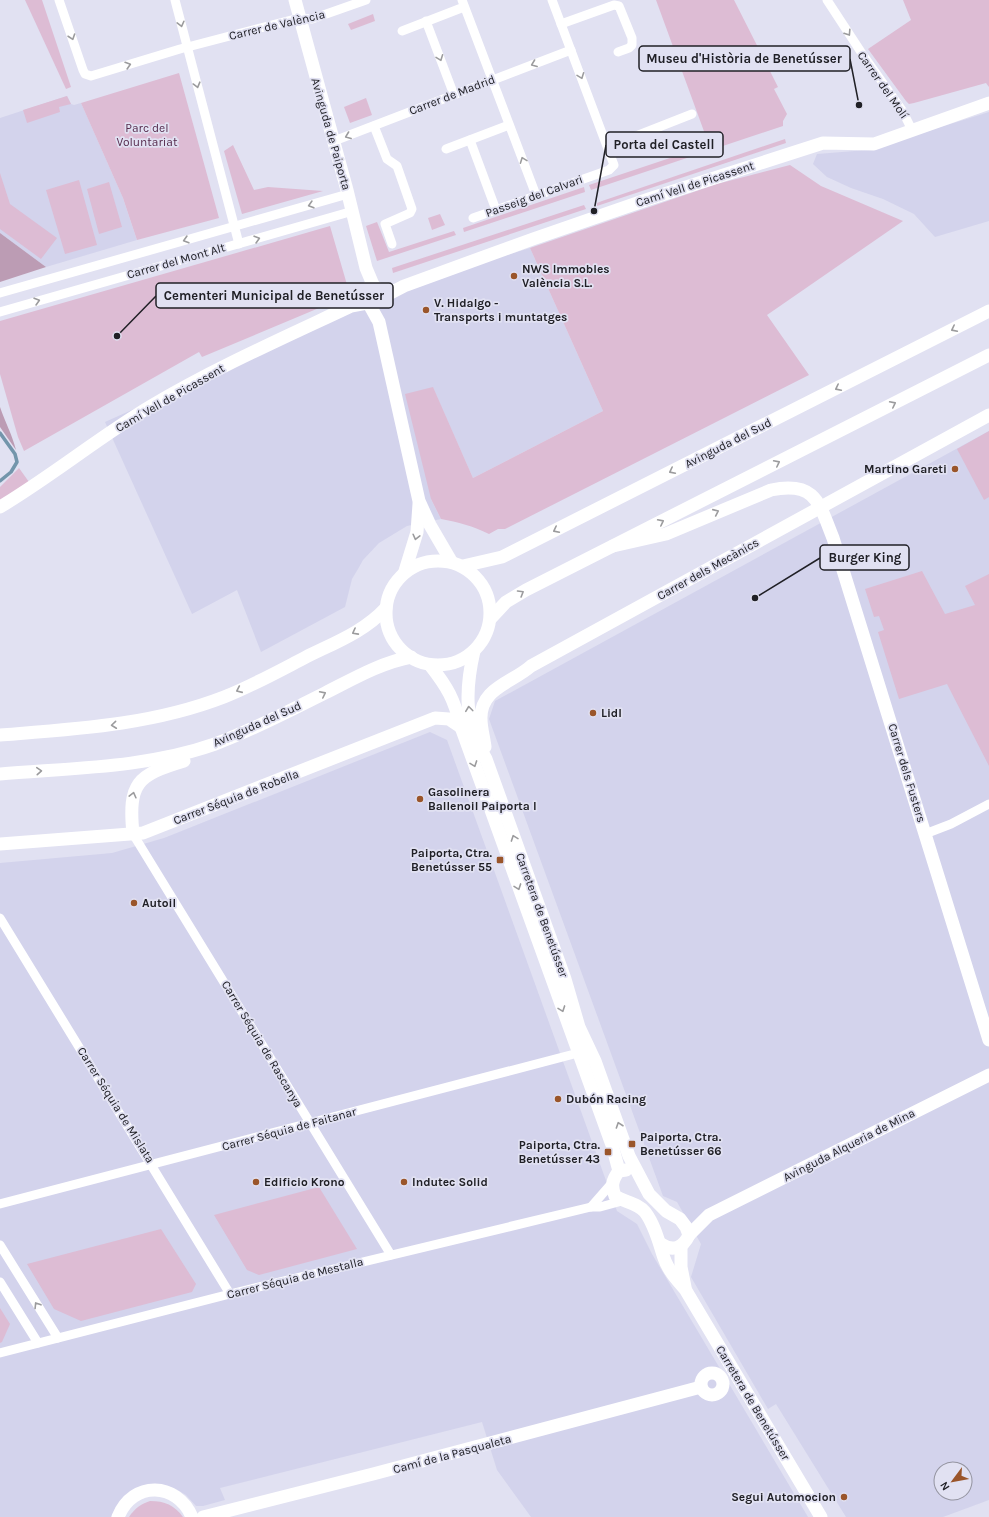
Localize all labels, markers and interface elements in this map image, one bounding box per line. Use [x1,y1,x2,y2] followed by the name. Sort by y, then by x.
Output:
[228,7,326,43] street label: Carrer de València
[176,21,184,27] one-way arrow
[843,29,850,36] one-way arrow
[67,33,75,40] one-way arrow
[639,46,850,71] callout: Museu d'Història de Benetússer
[855,49,912,122] street label: Carrer del Molí
[646,51,843,66] text: Museu d'Història de Benetússer
[435,54,443,61] one-way arrow
[531,59,538,67] one-way arrow
[124,61,131,70] one-way arrow
[407,72,497,118] street label: Carrer de Madrid
[576,72,584,79] one-way arrow
[308,76,354,192] street label: Avinguda de Paiporta
[192,82,200,89] one-way arrow
[117,121,178,149] park label: Parc del Voluntariat
[344,131,351,139] one-way arrow
[606,132,723,157] callout: Porta del Castell
[614,137,714,152] text: Porta del Castell
[519,157,527,164] one-way arrow
[634,158,756,210] street label: Camí Vell de Picassent
[483,172,585,220] street label: Passeig del Calvari
[307,200,314,209] one-way arrow
[253,235,260,243] one-way arrow
[182,236,189,244] one-way arrow
[125,240,227,282] street label: Carrer del Mont Alt
[522,262,610,290] place label: NWS Immobles València S.L.
[509,271,519,281] marker: NWS Immobles València S.L.
[156,283,393,308] callout: Cementeri Municipal de Benetússer
[164,288,385,303] text: Cementeri Municipal de Benetússer
[434,296,567,324] place label: V. Hidalgo - Transports i muntatges
[34,297,41,306] one-way arrow
[421,305,431,315] marker: V. Hidalgo - Transports i muntatges
[951,324,958,332] one-way arrow
[113,361,227,435] street label: Camí Vell de Picassent
[835,383,842,390] one-way arrow
[889,401,896,409] one-way arrow
[682,415,774,471] street label: Avinguda del Sud
[773,460,780,468] one-way arrow
[864,462,947,476] place label: Martino Gareti
[950,464,960,474] marker: Martino Gareti
[669,466,676,474] one-way arrow
[712,509,720,517] one-way arrow
[657,519,664,526] one-way arrow
[553,525,560,533] one-way arrow
[412,533,421,540] one-way arrow
[655,535,761,603] street label: Carrer dels Mecànics
[820,545,909,570] callout: Burger King
[829,550,902,565] text: Burger King
[517,591,524,598] one-way arrow
[352,627,359,635] one-way arrow
[236,685,243,693] one-way arrow
[319,691,327,699] one-way arrow
[211,698,303,750] street label: Avinguda del Sud
[465,706,474,712] one-way arrow
[601,706,622,720] place label: Lidl
[588,708,598,718] marker: Lidl
[111,720,117,729] one-way arrow
[885,722,929,824] street label: Carrer dels Fusters
[470,761,478,768] one-way arrow
[36,766,42,775] one-way arrow
[171,767,301,827] street label: Carrer Séquia de Robella
[428,785,537,813] place label: Gasolinera Ballenoil Paiporta I
[129,792,137,799] one-way arrow
[415,794,425,804] marker: Gasolinera Ballenoil Paiporta I
[511,835,519,842] one-way arrow
[411,846,492,874] place label: Paiporta, Ctra. Benetússer 55
[513,851,571,980] street label: Carretera de Benetússer
[495,855,505,865] marker: Paiporta, Ctra. Benetússer 55
[513,883,522,890] one-way arrow
[142,896,176,910] place label: Autoil
[129,898,139,908] marker: Autoil
[219,978,305,1110] street label: Carrer Séquia de Rascanya
[557,1005,566,1012] one-way arrow
[75,1044,157,1166] street label: Carrer Séquia de Mislata
[566,1092,646,1106] place label: Dubón Racing
[553,1094,563,1104] marker: Dubón Racing
[220,1104,358,1154] street label: Carrer Séquia de Faitanar
[781,1106,917,1184] street label: Avinguda Alqueria de Mina
[616,1122,624,1129] one-way arrow
[640,1130,722,1158] place label: Paiporta, Ctra. Benetússer 66
[518,1138,600,1166] place label: Paiporta, Ctra. Benetússer 43
[627,1139,637,1149] marker: Paiporta, Ctra. Benetússer 66
[603,1147,613,1157] marker: Paiporta, Ctra. Benetússer 43
[264,1175,345,1189] place label: Edificio Krono
[412,1175,488,1189] place label: Indutec Solid
[251,1177,261,1187] marker: Edificio Krono
[399,1177,409,1187] marker: Indutec Solid
[225,1254,365,1302] street label: Carrer Séquia de Mestalla
[34,1302,42,1309] one-way arrow
[713,1343,793,1463] street label: Carretera de Benetússer
[391,1431,513,1477] street label: Camí de la Pasqualeta
[933,1461,973,1501] north arrow
[937,1479,953,1493] text: N
[731,1490,836,1504] place label: Segui Automocion
[839,1492,849,1502] marker: Segui Automocion

